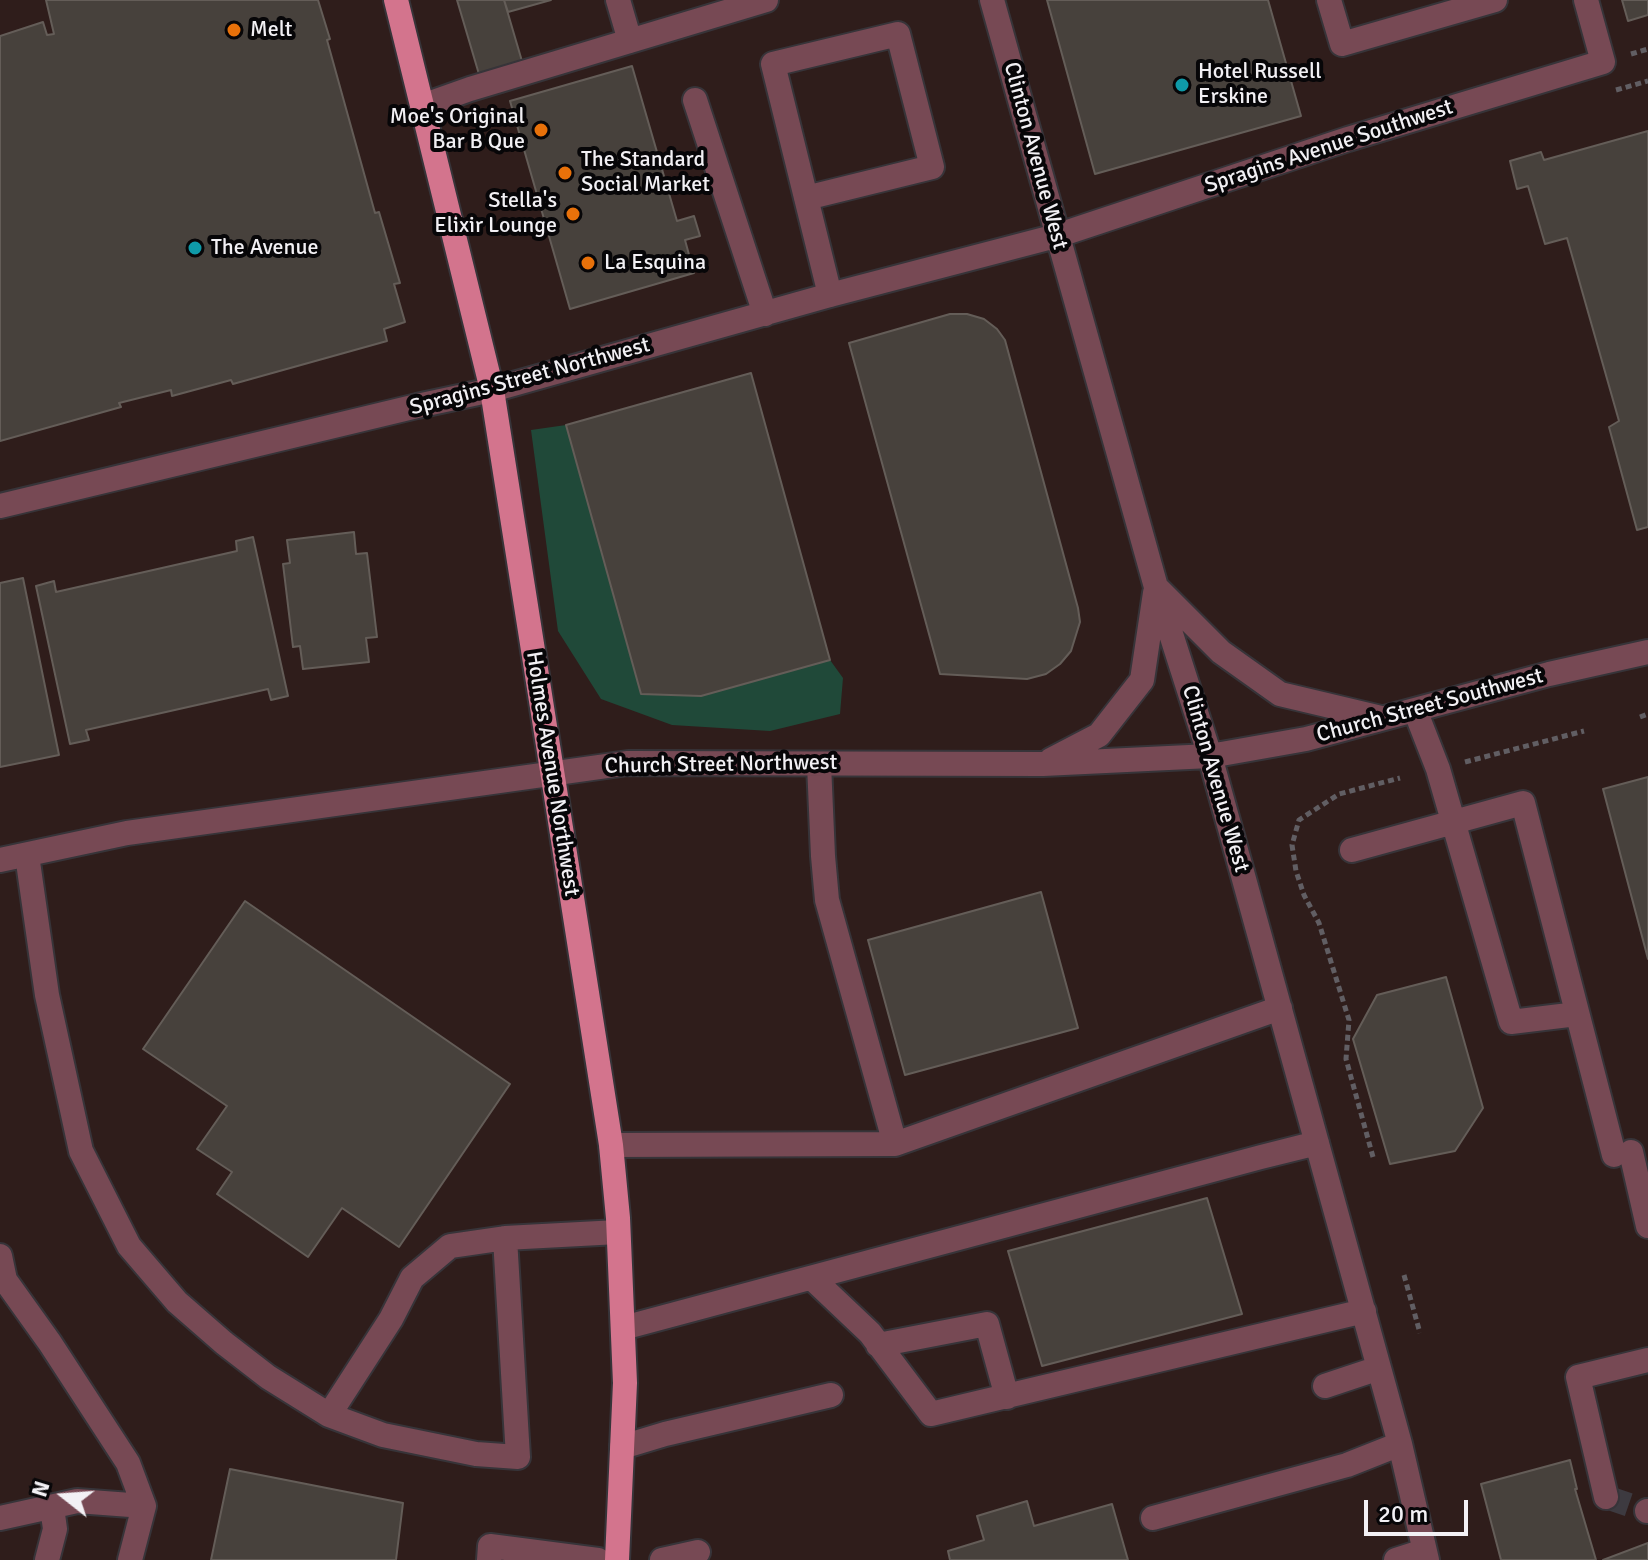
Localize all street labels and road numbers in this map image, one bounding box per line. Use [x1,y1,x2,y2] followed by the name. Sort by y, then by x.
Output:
[997,59,1073,253] street label: Clinton Avenue West
[1202,94,1456,200] street label: Spragins Avenue Southwest
[407,332,653,422] street label: Spragins Street Northwest
[520,650,584,898] street label: Holmes Avenue Northwest
[1314,663,1546,749] street label: Church Street Southwest
[1176,683,1254,875] street label: Clinton Avenue West
[605,750,837,780] street label: Church Street Northwest

